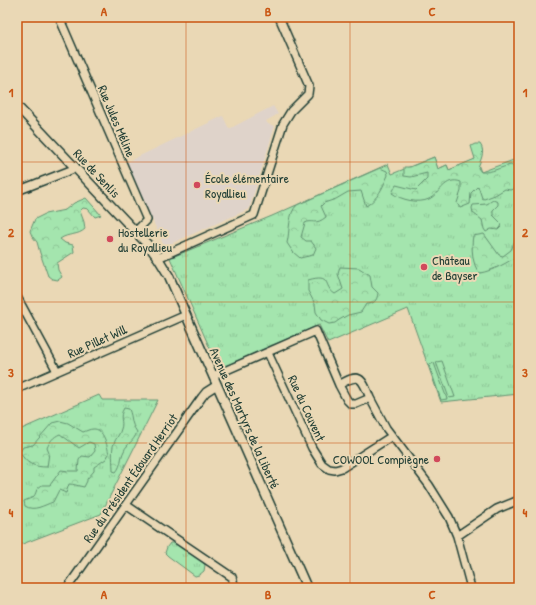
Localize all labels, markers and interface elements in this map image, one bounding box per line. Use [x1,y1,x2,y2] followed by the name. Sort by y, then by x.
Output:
[101,2,108,20] text: A
[265,2,272,20] text: B
[428,2,436,20] text: C
[94,82,140,160] street label: Rue Jules Méline
[9,83,14,101] text: 1
[523,83,528,101] text: 1
[70,145,124,201] street label: Rue de Senlis
[205,169,289,202] place label: École élémentaire Royallieu
[192,180,202,190] marker: École élémentaire Royallieu
[8,223,15,241] text: 2
[118,223,172,256] place label: Hostellerie du Royallieu
[522,223,529,241] text: 2
[105,234,115,244] marker: Hostellerie du Royallieu
[432,251,478,284] place label: Château de Bayser
[419,262,429,272] marker: Château de Bayser
[64,320,130,362] street label: Rue Pillet Will
[206,345,284,491] street label: Avenue des Martyrs de la Liberté
[8,363,14,381] text: 3
[522,363,528,381] text: 3
[284,372,330,444] street label: Rue du Couvent
[79,409,182,546] street label: Rue du Président Édouard Herriot
[333,450,429,468] place label: COWOOL Compiègne
[432,454,442,464] marker: COWOOL Compiègne
[9,503,14,521] text: 4
[523,503,528,521] text: 4
[101,585,108,603] text: A
[265,585,272,603] text: B
[428,585,436,603] text: C

